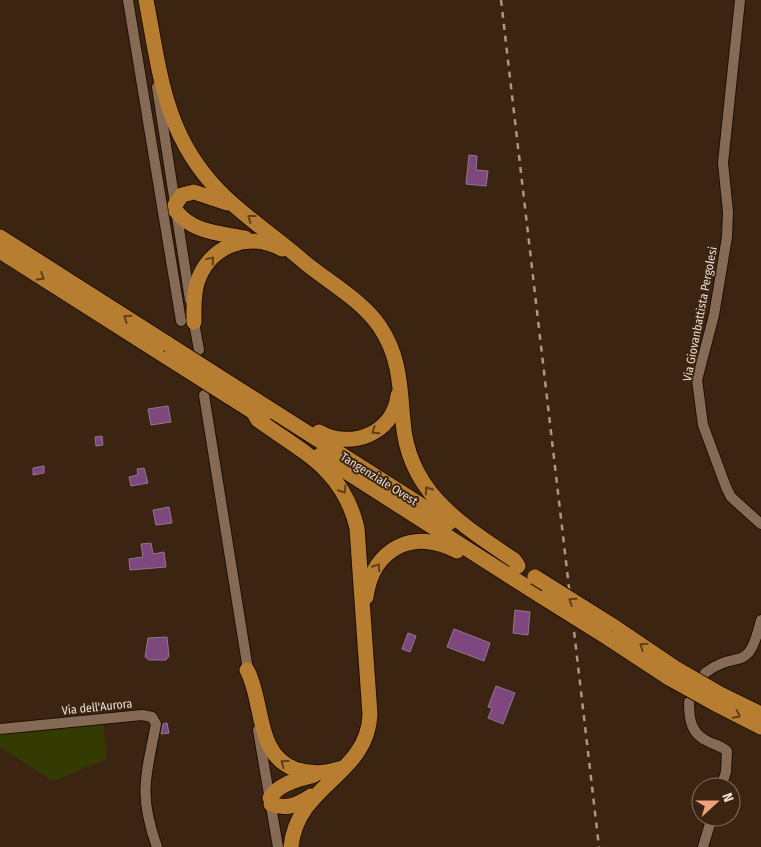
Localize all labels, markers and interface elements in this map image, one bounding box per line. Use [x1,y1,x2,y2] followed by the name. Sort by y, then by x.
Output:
[247,215,257,224] one-way arrow
[680,245,720,383] street label: Via Giovanbattista Pergolesi
[205,257,214,266] one-way arrow
[36,271,45,280] one-way arrow
[124,315,133,324] one-way arrow
[371,425,380,434] one-way arrow
[338,450,420,508] street label: Tangenziale Ovest
[336,485,346,494] one-way arrow
[425,486,434,496] one-way arrow
[371,563,380,573] one-way arrow
[569,597,578,607] one-way arrow
[639,643,648,652] one-way arrow
[61,696,133,718] street label: Via dell'Aurora
[732,709,741,719] one-way arrow
[280,760,290,769] one-way arrow
[691,777,741,827] north arrow
[718,791,737,804] text: N

